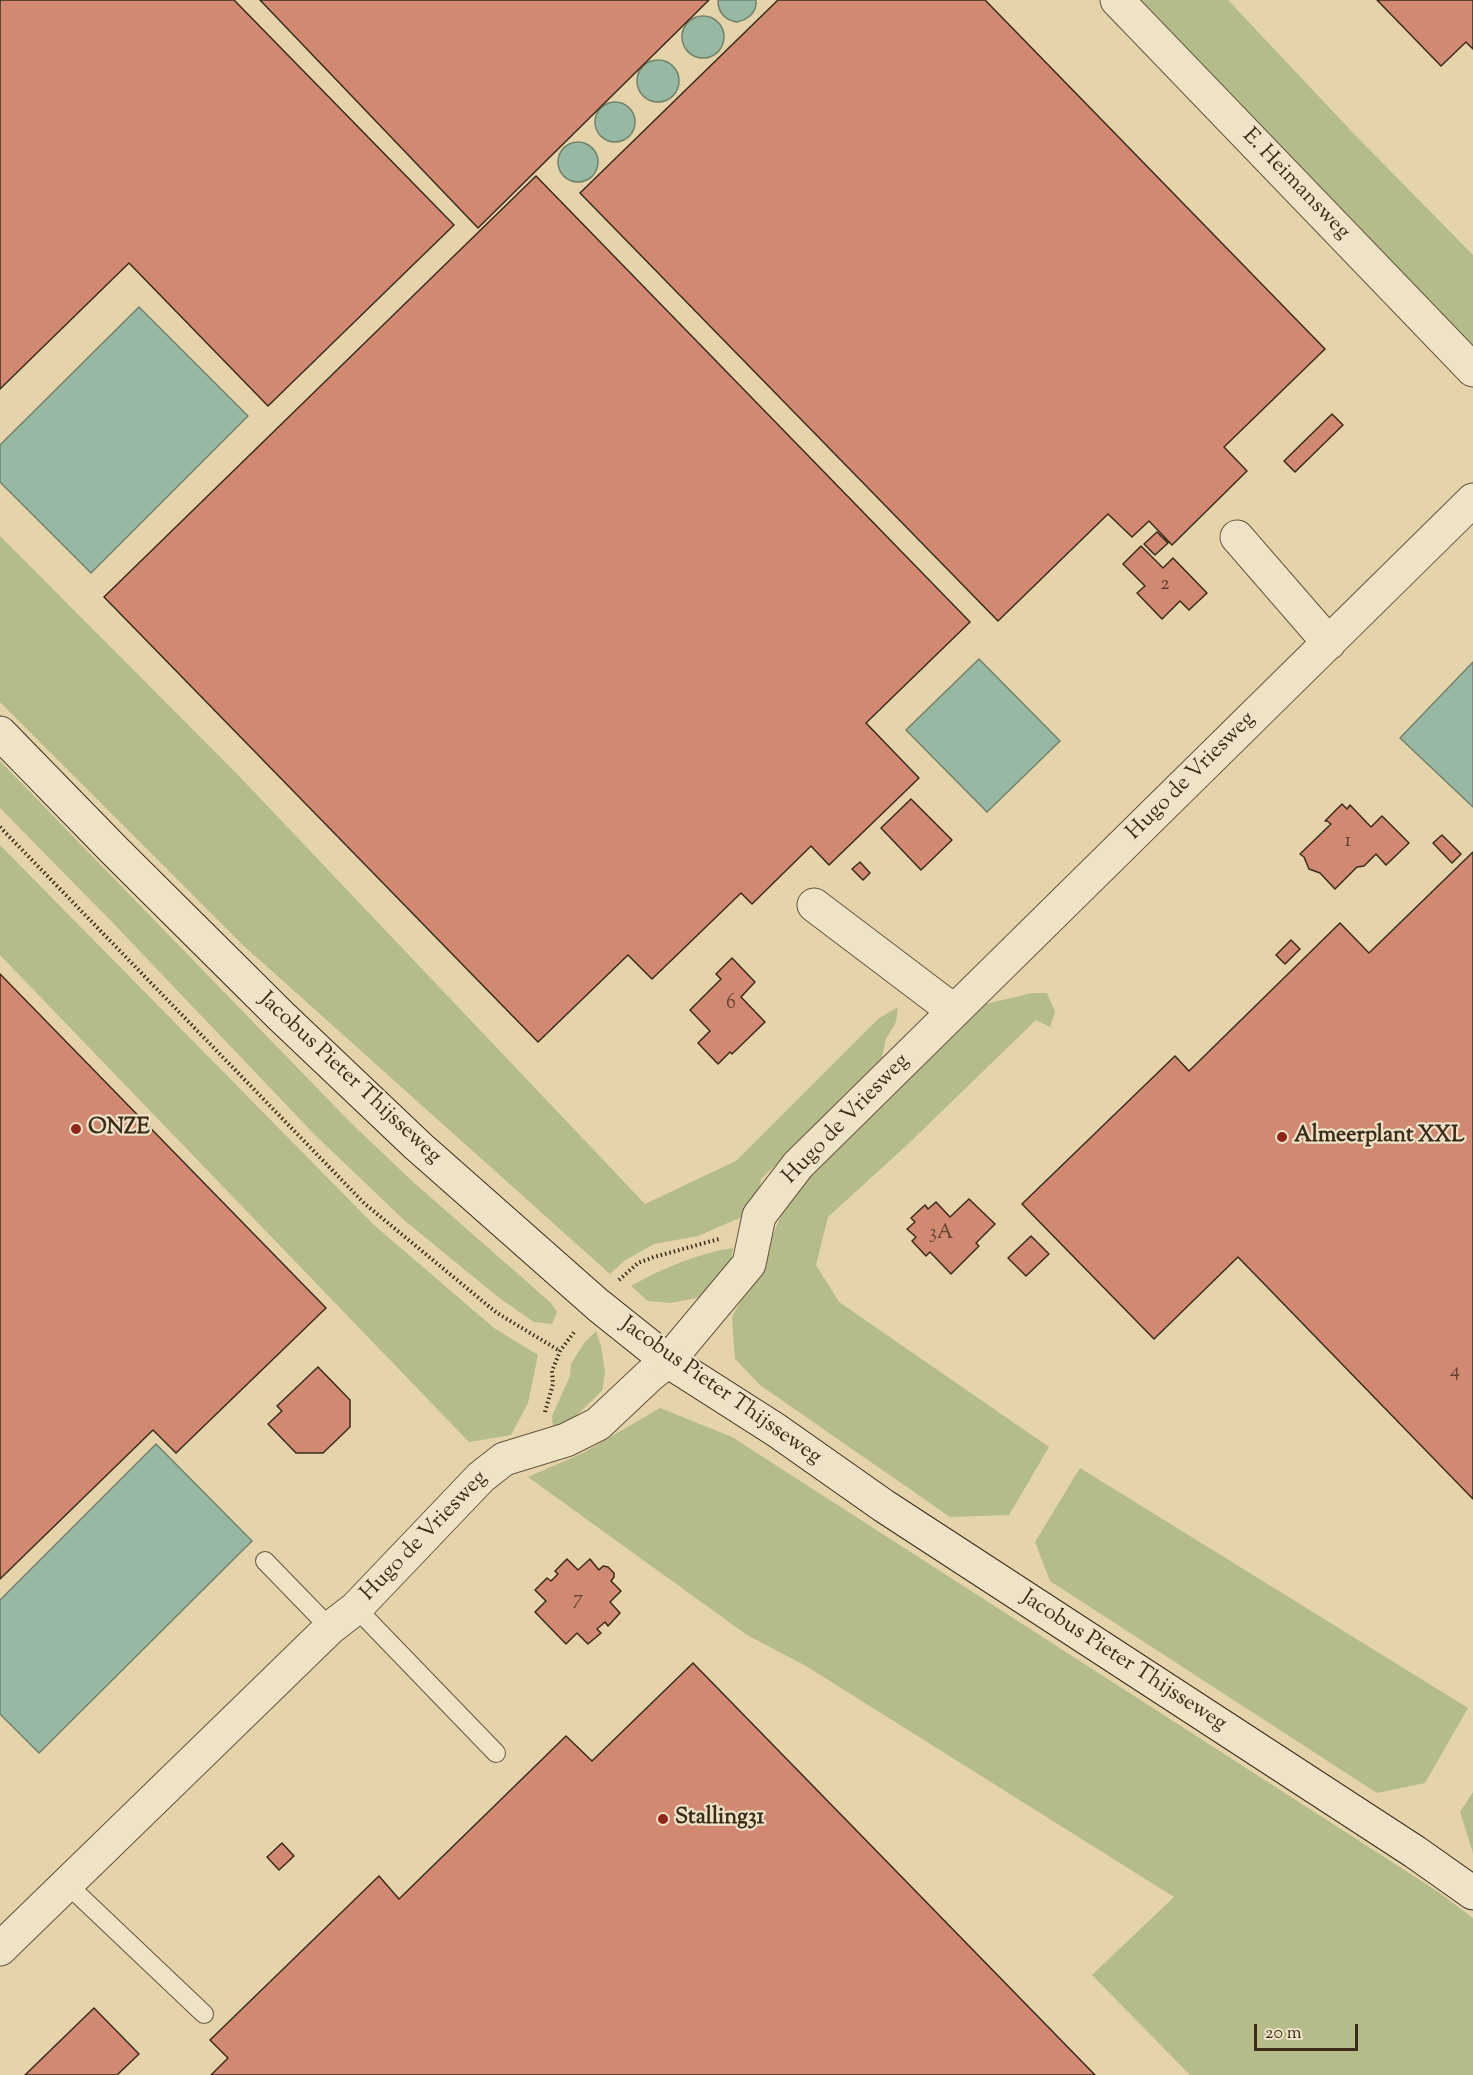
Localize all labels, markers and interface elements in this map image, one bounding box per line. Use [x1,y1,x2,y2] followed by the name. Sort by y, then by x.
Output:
[1235,124,1355,246] street label: E. Heimansweg
[1160,574,1170,598] house number: 2
[1122,707,1262,847] street label: Hugo de Vriesweg
[1345,831,1351,855] house number: 1
[252,988,446,1170] street label: Jacobus Pieter Thijsseweg
[726,993,736,1017] house number: 6
[778,1049,916,1191] street label: Hugo de Vriesweg
[88,1116,150,1142] place label: ONZE
[69,1122,83,1136] marker: ONZE
[1294,1124,1464,1150] place label: Almeerplant XXL
[1275,1130,1289,1144] marker: Almeerplant XXL
[929,1223,953,1247] house number: 3A
[614,1312,826,1472] street label: Jacobus Pieter Thijsseweg
[1450,1361,1460,1385] house number: 4
[356,1466,494,1608] street label: Hugo de Vriesweg
[1015,1586,1231,1738] street label: Jacobus Pieter Thijsseweg
[573,1589,583,1613] house number: 7
[675,1806,764,1832] place label: Stalling31
[656,1812,670,1826] marker: Stalling31
[1257,2012,1360,2050] scale bar
[1265,2021,1302,2047] text: 20 m

